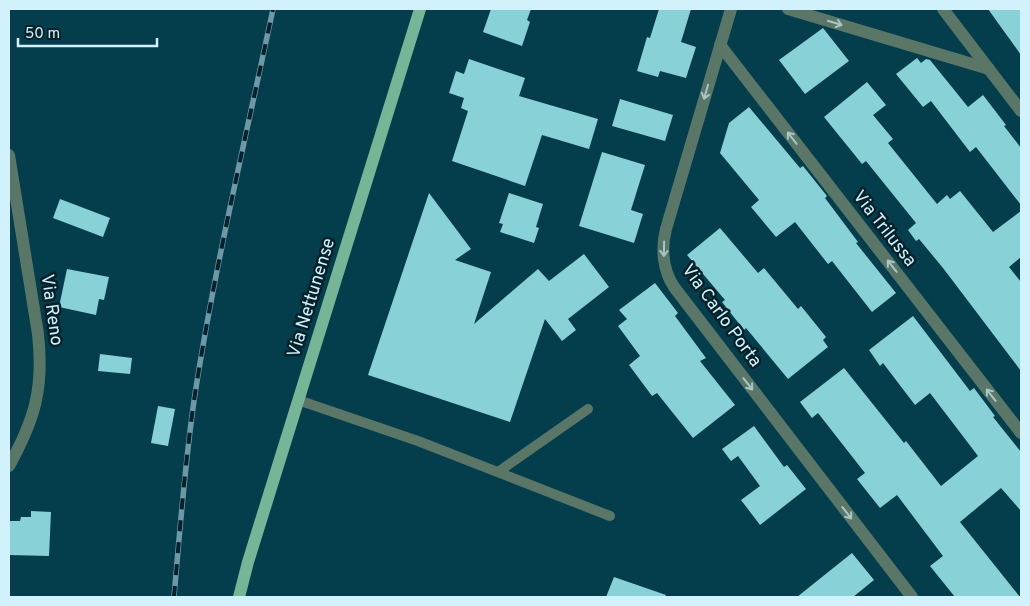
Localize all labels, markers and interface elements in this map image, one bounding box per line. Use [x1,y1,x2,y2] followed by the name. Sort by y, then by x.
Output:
[18,15,156,47] scale bar
[827,18,843,28] one-way arrow
[25,25,60,44] text: 50 m
[700,84,710,100] one-way arrow
[786,132,797,145] one-way arrow
[847,186,921,272] street label: Via Trilussa
[283,235,341,361] street label: Via Nettunense
[659,240,669,257] one-way arrow
[676,260,766,372] street label: Via Carlo Porta
[886,260,897,273] one-way arrow
[35,273,67,347] street label: Via Reno
[743,377,754,390] one-way arrow
[986,388,997,401] one-way arrow
[842,506,853,519] one-way arrow

